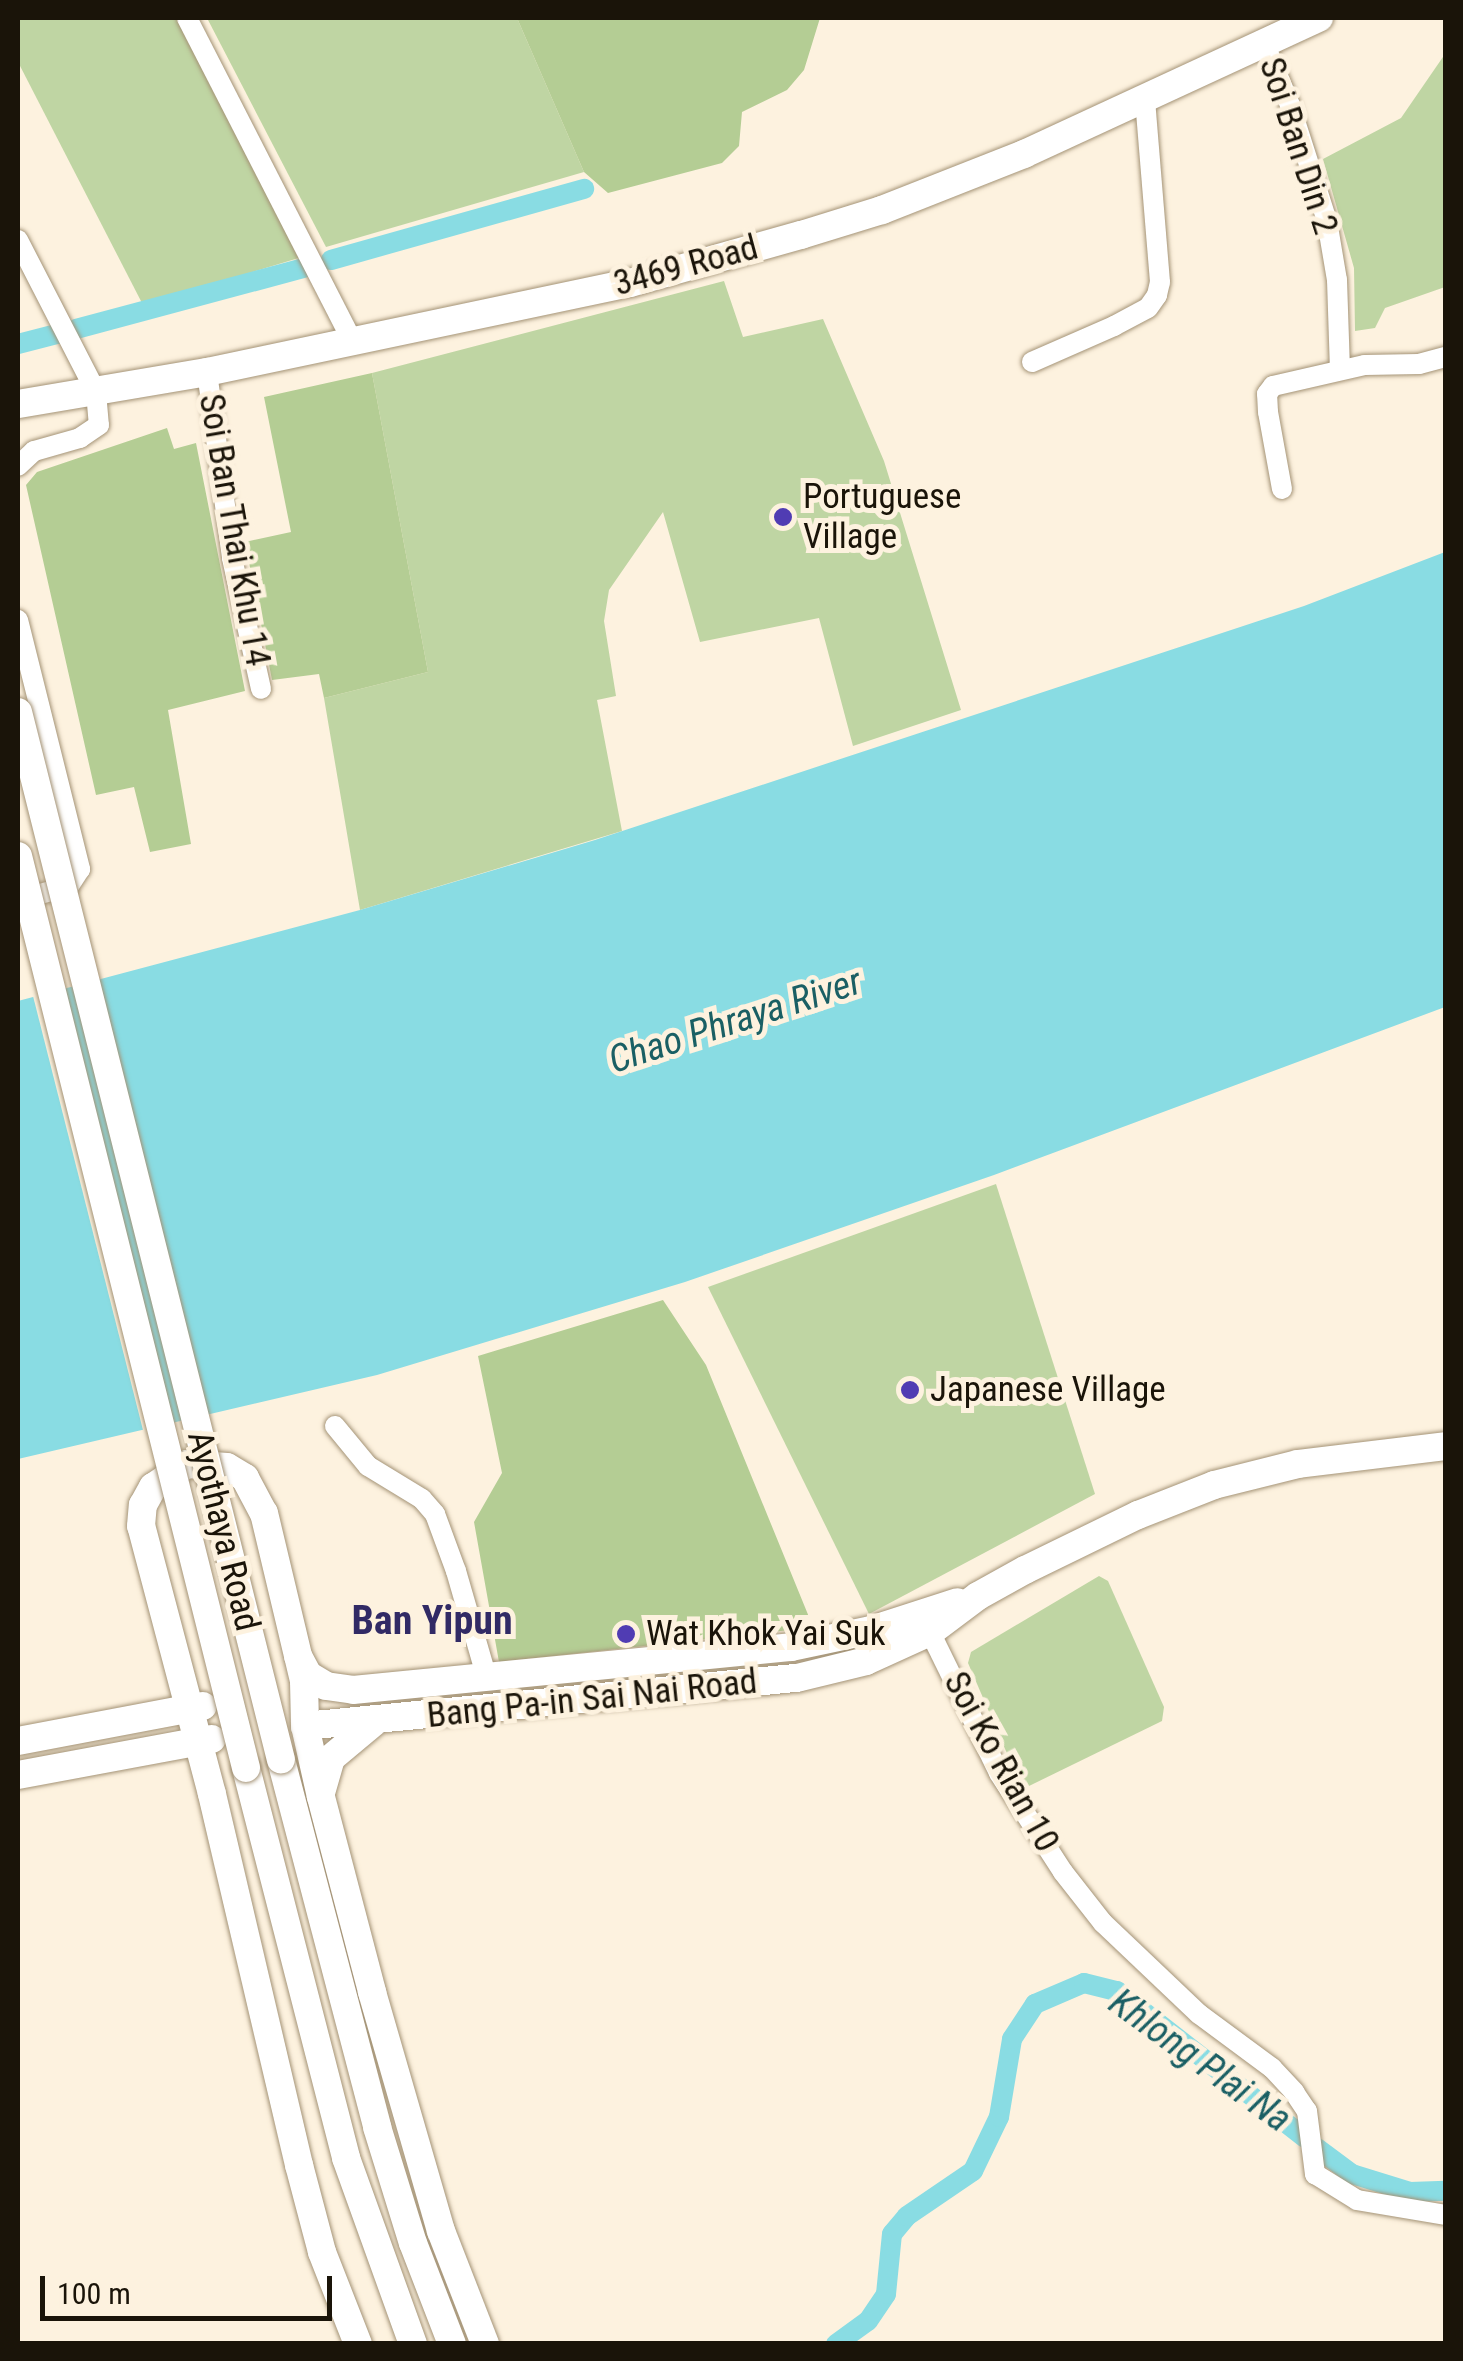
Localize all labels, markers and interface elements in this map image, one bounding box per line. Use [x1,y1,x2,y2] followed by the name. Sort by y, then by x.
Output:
[1250,53,1346,239] street label: Soi Ban Din 2
[609,227,763,305] street label: 3469 Road
[189,390,279,670] street label: Soi Ban Thai Khu 14
[803,476,961,558] place label: Portuguese Village
[772,506,794,528] marker: Portuguese Village
[603,959,867,1083] water label: Chao Phraya River
[930,1369,1166,1411] place label: Japanese Village
[899,1379,921,1401] marker: Japanese Village
[178,1427,268,1635] street label: Ayothaya Road
[351,1597,513,1645] district label: Ban Yipun
[646,1613,885,1655] place label: Wat Khok Yai Suk
[615,1623,637,1645] marker: Wat Khok Yai Suk
[425,1661,759,1737] street label: Bang Pa-in Sai Nai Road
[934,1665,1068,1859] street label: Soi Ko Rian 10
[1100,1980,1300,2142] water label: Khlong Plai Na
[45,2256,338,2318] scale bar
[57,2276,131,2311] text: 100 m

